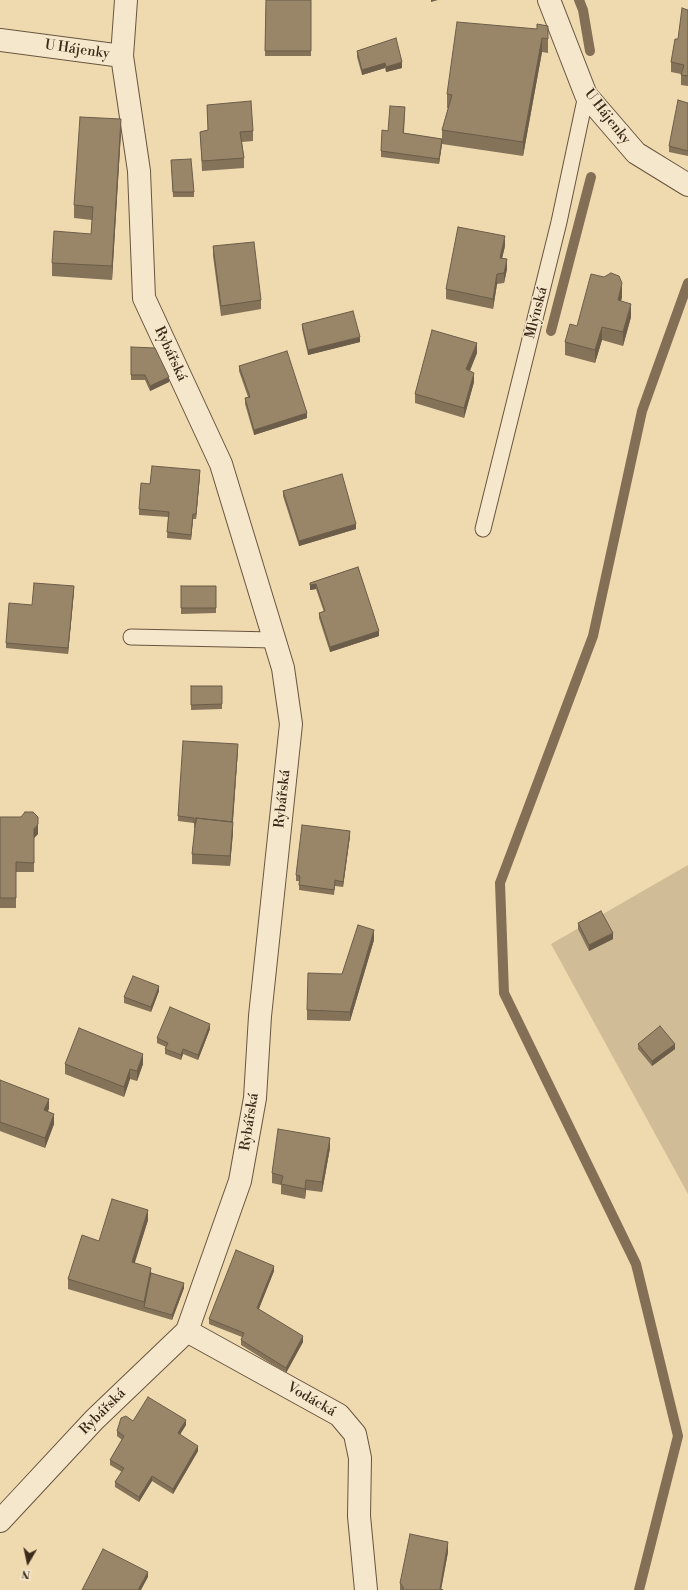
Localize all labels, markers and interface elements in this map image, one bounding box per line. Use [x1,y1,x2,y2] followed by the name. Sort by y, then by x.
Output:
[43,37,111,63] street label: U Hájenky
[580,86,634,148] street label: U Hájenky
[522,285,552,341] street label: Mlýnská
[150,324,190,384] street label: Rybářská
[272,769,294,829] street label: Rybářská
[237,1092,263,1152] street label: Rybářská
[284,1379,338,1421] street label: Vodácká
[76,1385,130,1439] street label: Rybářská
[8,1542,48,1582] north arrow
[21,1566,32,1581] text: N

